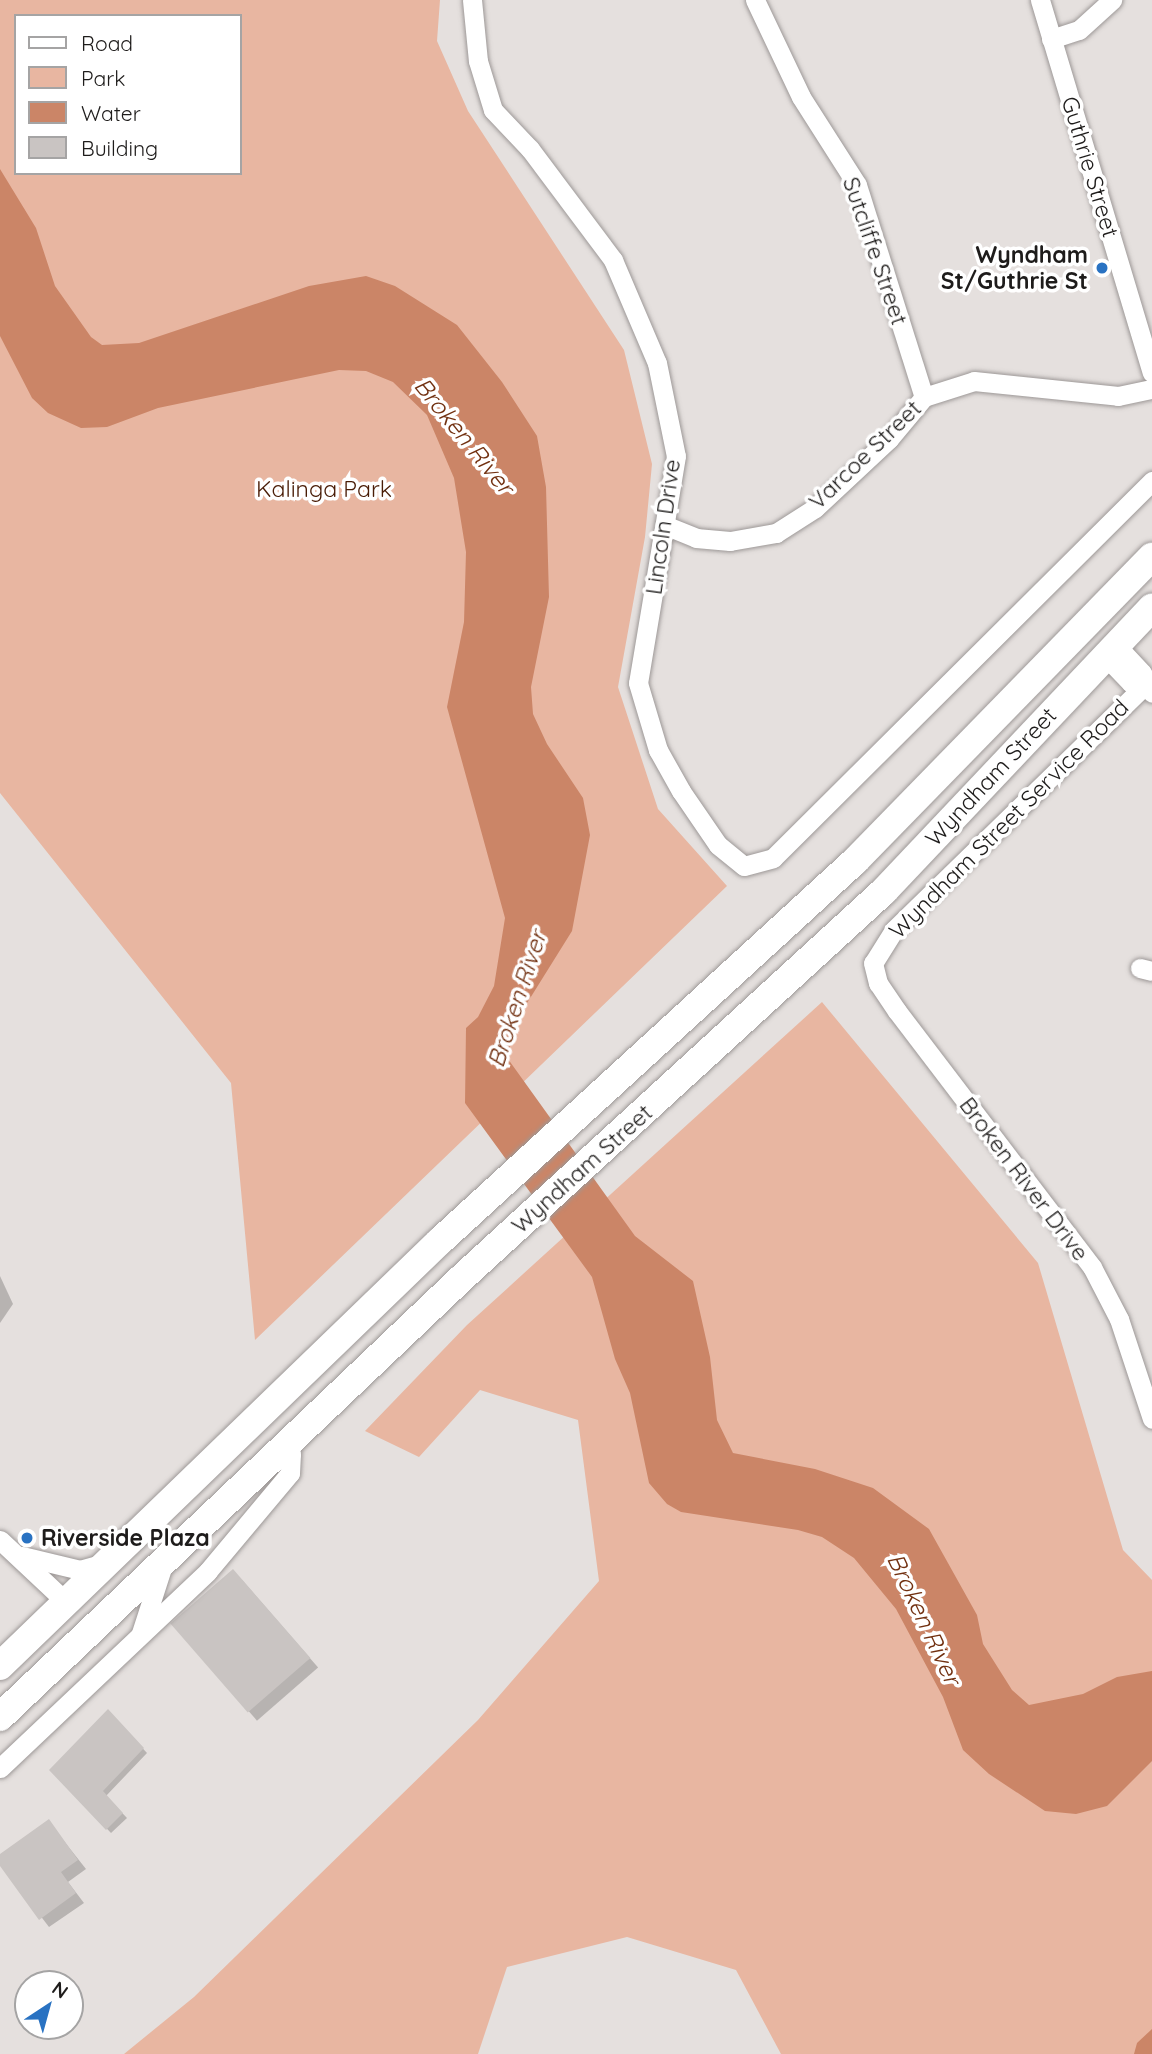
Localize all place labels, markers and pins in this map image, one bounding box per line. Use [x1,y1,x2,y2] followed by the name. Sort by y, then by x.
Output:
[941,241,1088,295] place label: Wyndham St/Guthrie St
[1094,260,1110,276] marker: Wyndham St/Guthrie St
[41,1524,210,1552] place label: Riverside Plaza
[19,1530,35,1546] marker: Riverside Plaza

